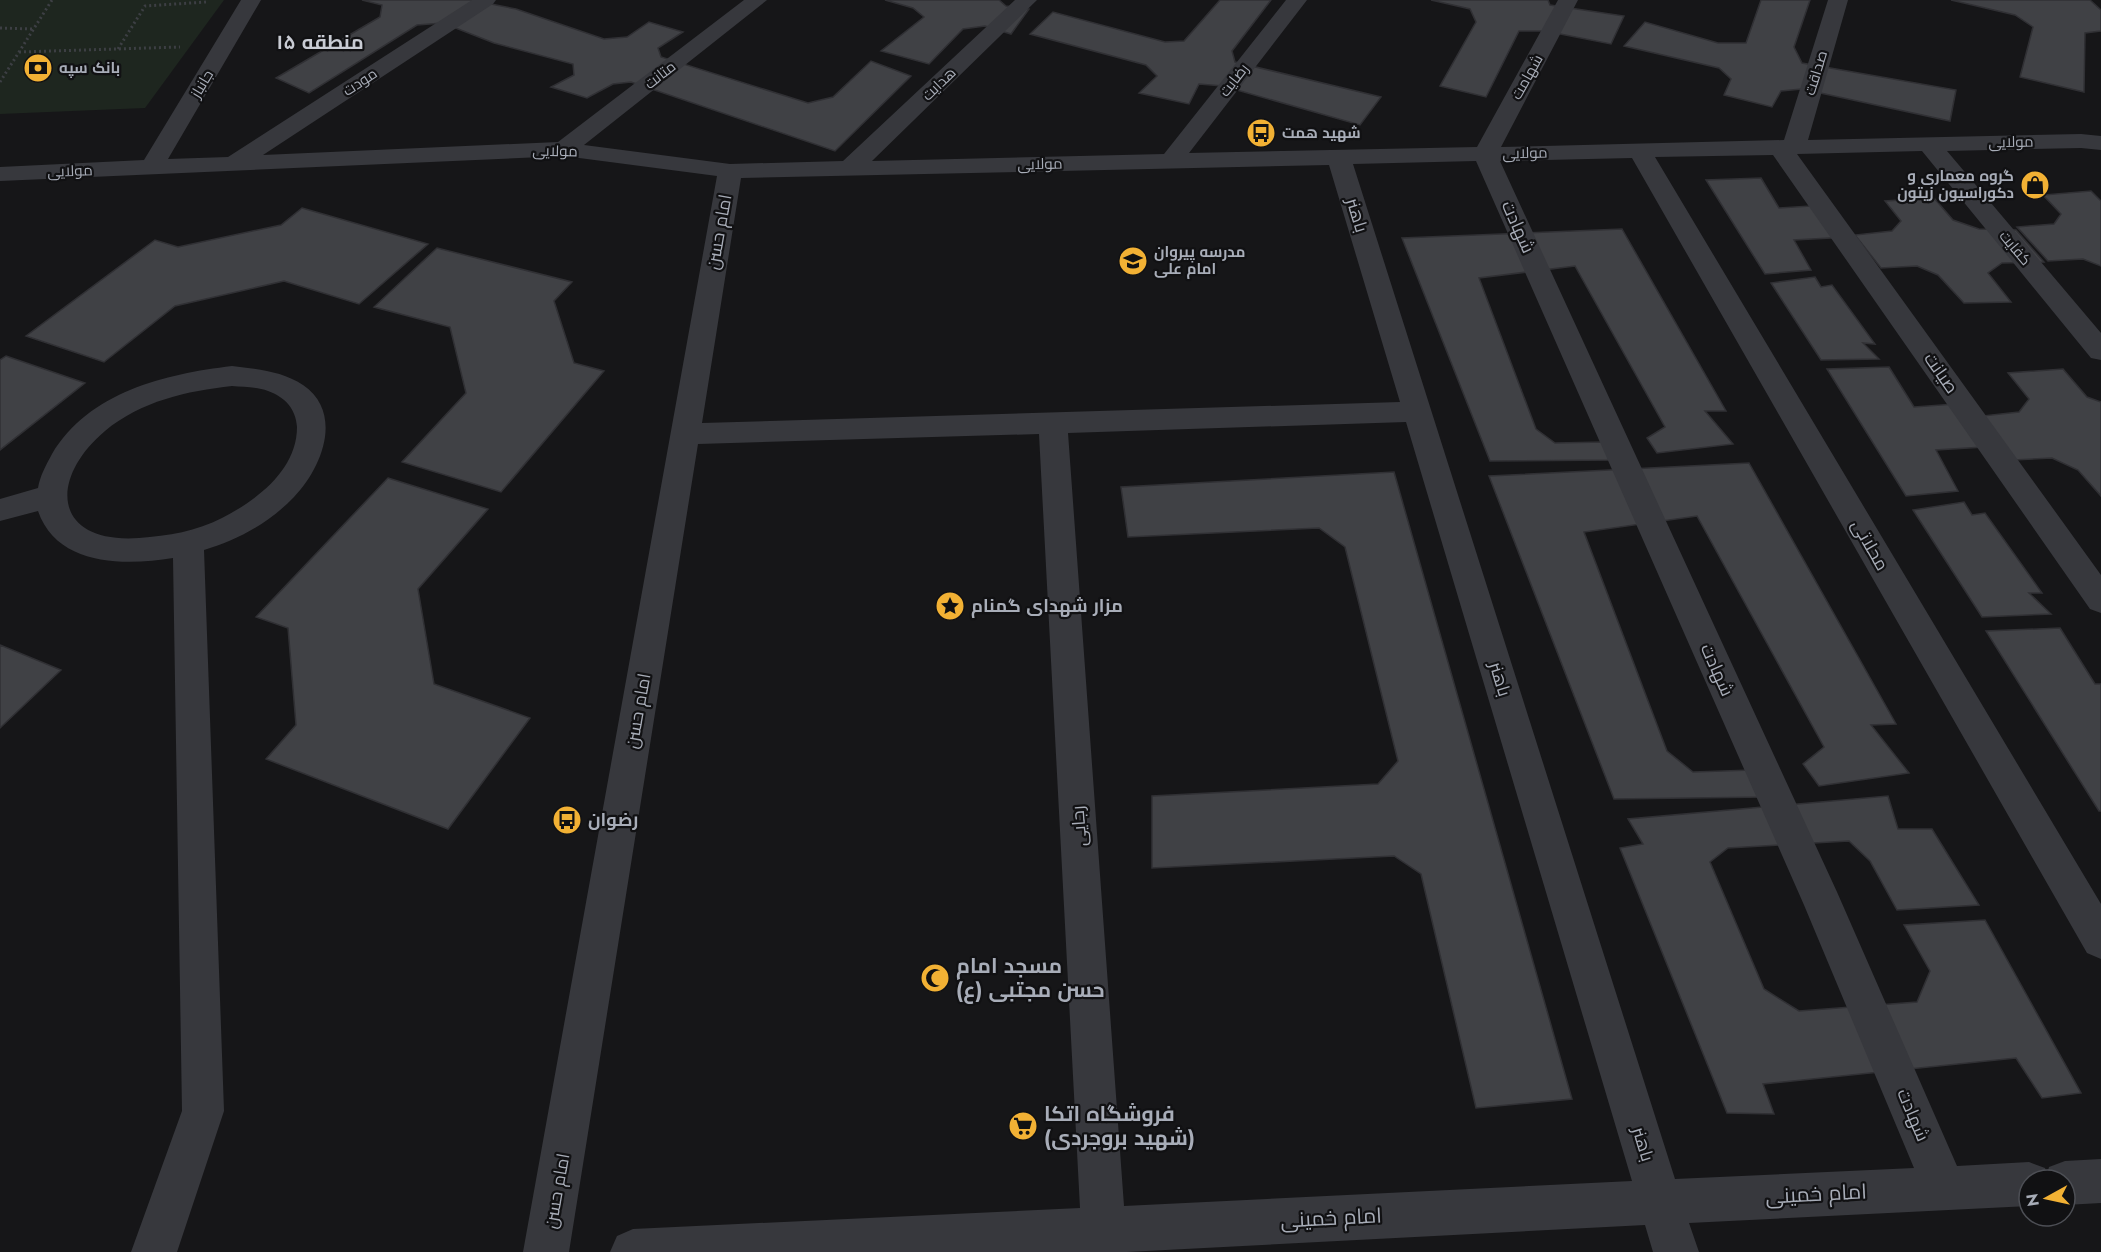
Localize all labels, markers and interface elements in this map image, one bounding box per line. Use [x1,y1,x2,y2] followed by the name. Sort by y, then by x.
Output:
[276,28,364,57] district label: منطقه ۱۵
[1799,48,1833,98] street label: صداقت
[1506,50,1548,104] street label: شهامت
[22,52,54,84] bank icon: بانک سپه
[640,56,680,94] street label: متانت
[59,57,120,79] place label: بانک سپه
[1214,59,1254,101] street label: رضایت
[917,62,961,106] street label: هدایت
[338,63,382,101] street label: مودت
[184,66,219,103] street label: جانباز
[1245,117,1277,149] bus stop icon: شهید همت
[1282,122,1361,144] place label: شهید همت
[1988,131,2034,153] street label: مولايی
[532,140,578,162] street label: مولايی
[1502,142,1548,164] street label: مولايی
[1017,153,1063,175] street label: مولايی
[47,159,93,183] street label: مولايی
[1897,165,2014,204] place label: گروه معماری و دکوراسیون زیتون
[2019,169,2051,201] shop icon: گروه معماری و دکوراسیون زیتون
[700,192,738,272] street label: امام حسن
[1339,193,1375,236] street label: باهنر
[1495,197,1541,257] street label: شهادت
[1994,226,2036,270] street label: کفایت
[1154,241,1246,280] place label: مدرسه پیروان امام علی
[1117,245,1149,277] school or university icon: مدرسه پیروان امام علی
[1917,347,1965,399] street label: صیانت
[1845,515,1895,575] street label: محلاتی
[934,590,966,622] place icon: مزار شهدای گمنام
[971,593,1123,619] place label: مزار شهدای گمنام
[1694,640,1740,700] street label: شهادت
[1482,657,1518,700] street label: باهنر
[619,671,657,751] street label: امام حسن
[551,804,583,836] bus stop icon: رضوان
[1065,805,1093,847] street label: رجایی
[588,807,638,833] place label: رضوان
[956,951,1105,1005] place label: مسجد امام حسن مجتبی (ع)
[919,962,951,994] mosque icon: مسجد امام حسن مجتبی (ع)
[1890,1085,1936,1145] street label: شهادت
[1044,1099,1195,1153] place label: فروشگاه اتکا (شهید بروجردی)
[1007,1110,1039,1142] supermarket icon: فروشگاه اتکا (شهید بروجردی)
[1625,1122,1661,1165] street label: باهنر
[538,1151,576,1231] street label: امام حسن
[2017,1168,2077,1228] north arrow
[1765,1176,1867,1212] street label: امام خمینی
[2020,1192,2045,1208] text: N
[1280,1200,1382,1236] street label: امام خمینی

